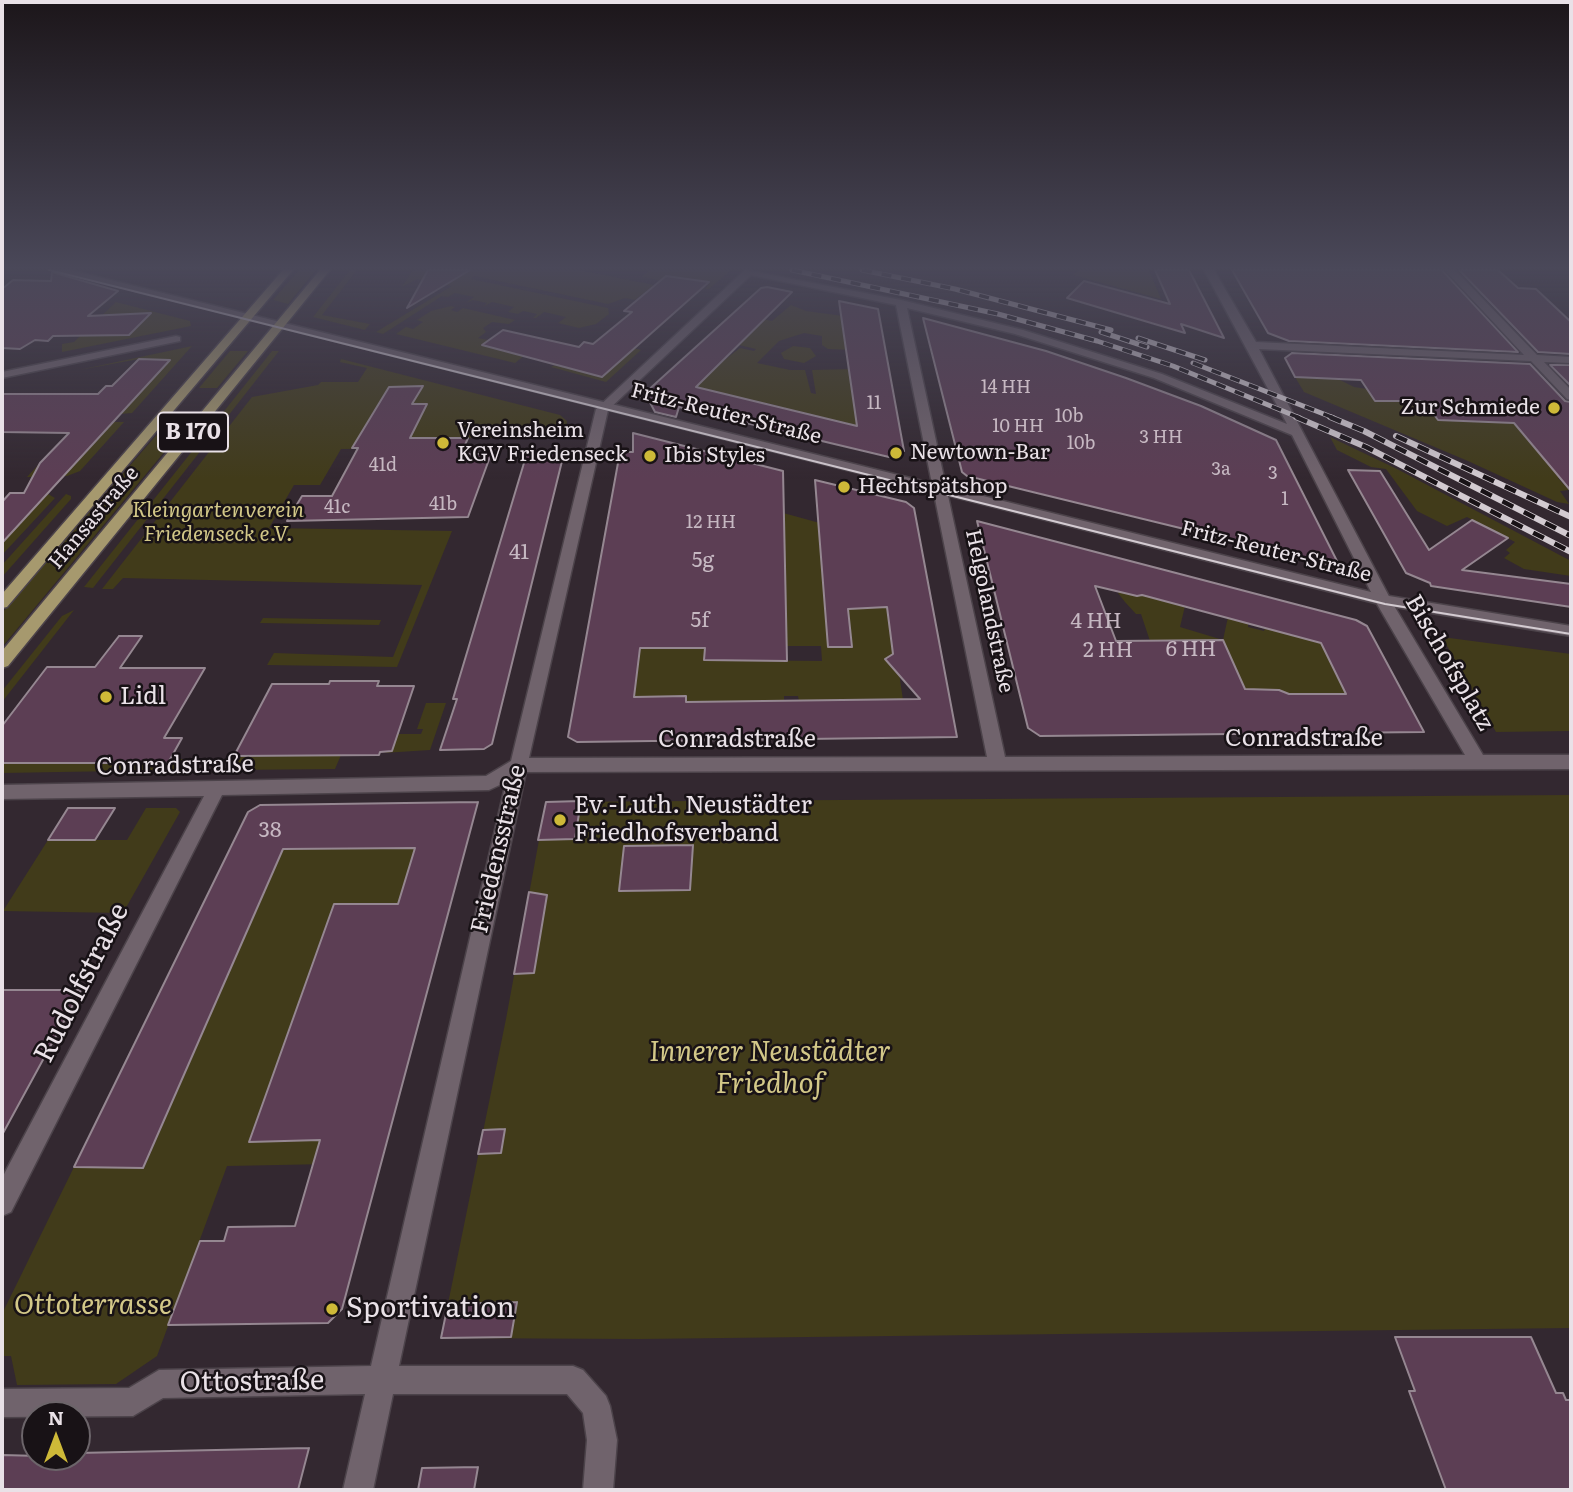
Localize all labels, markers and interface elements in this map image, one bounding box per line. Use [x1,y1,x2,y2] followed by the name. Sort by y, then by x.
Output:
[981,377,1031,399] house number: 14 HH
[628,378,824,450] street label: Fritz-Reuter-Straße
[867,393,881,415] house number: 11
[1401,395,1540,421] place label: Zur Schmiede
[1546,400,1562,416] marker: Zur Schmiede
[1055,406,1083,428] house number: 10b
[158,412,228,452] road number: B 170
[992,416,1044,438] house number: 10 HH
[457,418,627,468] place label: Vereinsheim KGV Friedenseck
[1139,427,1183,449] house number: 3 HH
[1067,433,1095,455] house number: 10b
[435,435,451,451] marker: Vereinsheim KGV Friedenseck
[910,440,1050,466] place label: Newtown-Bar
[664,443,765,469] place label: Ibis Styles
[888,445,904,461] marker: Newtown-Bar
[642,448,658,464] marker: Ibis Styles
[369,455,397,477] house number: 41d
[1211,459,1231,481] house number: 3a
[44,461,144,575] street label: Hansastraße
[1268,463,1278,485] house number: 3
[858,474,1007,500] place label: Hechtspätshop
[836,479,852,495] marker: Hechtspätshop
[1281,489,1289,511] house number: 1
[429,494,457,516] house number: 41b
[324,497,350,519] house number: 41c
[132,498,304,548] park label: Kleingartenverein Friedenseck e.V.
[686,512,736,534] house number: 12 HH
[1178,516,1374,588] street label: Fritz-Reuter-Straße
[959,527,1019,695] street label: Helgolandstraße
[509,540,529,566] house number: 41
[692,548,714,574] house number: 5g
[1398,590,1500,736] street label: Bischofsplatz
[691,608,709,634] house number: 5f
[1070,609,1122,635] house number: 4 HH
[1166,637,1216,663] house number: 6 HH
[1083,638,1133,664] house number: 2 HH
[120,683,166,711] place label: Lidl
[98,689,114,705] marker: Lidl
[1225,725,1383,753] street label: Conradstraße
[658,726,816,754] street label: Conradstraße
[96,750,254,782] street label: Conradstraße
[466,762,532,936] street label: Friedensstraße
[574,792,812,848] place label: Ev.-Luth. Neustädter Friedhofsverband
[552,812,568,828] marker: Ev.-Luth. Neustädter Friedhofsverband
[259,818,281,844] house number: 38
[27,898,137,1068] street label: Rudolfstraße
[649,1036,891,1102] park label: Innerer Neustädter Friedhof
[14,1289,172,1323] park label: Ottoterrasse
[346,1292,515,1326] place label: Sportivation
[324,1301,340,1317] marker: Sportivation
[179,1364,325,1400] street label: Ottostraße
[21,1401,91,1471] north arrow
[48,1403,64,1431] text: N

